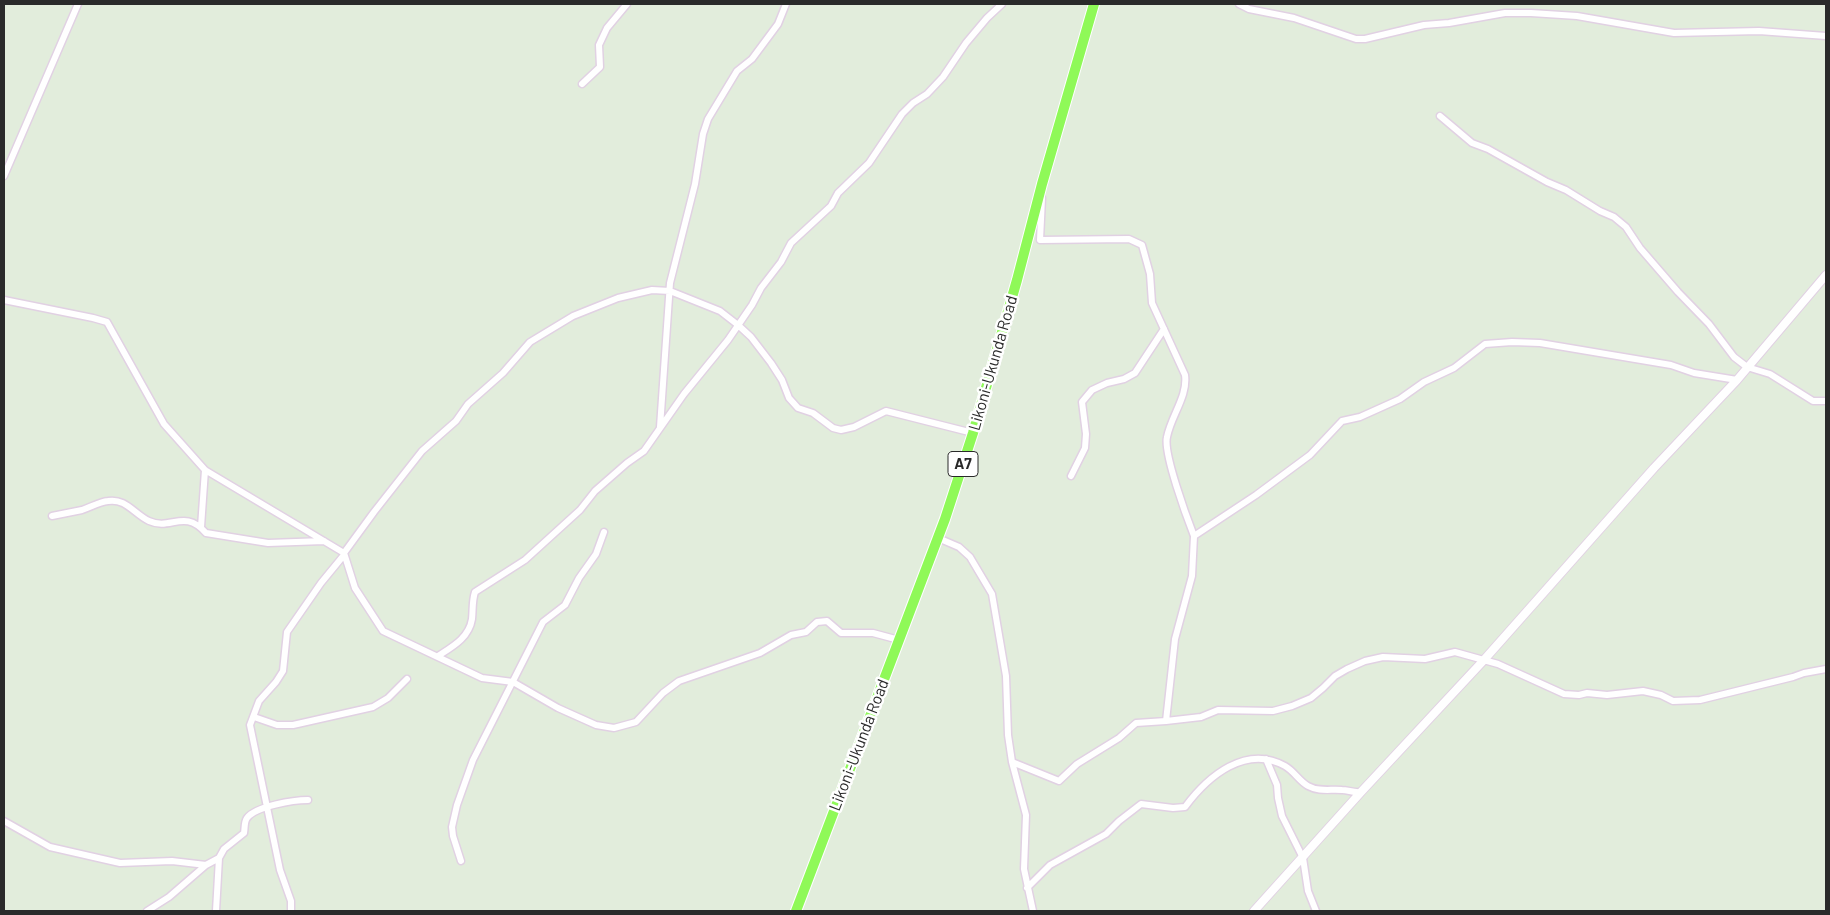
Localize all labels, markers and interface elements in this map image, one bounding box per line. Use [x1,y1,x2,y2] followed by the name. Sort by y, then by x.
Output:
[965,293,1021,433] street label: Likoni-Ukunda Road
[948,452,978,476] road number: A7
[825,676,893,814] street label: Likoni-Ukunda Road

